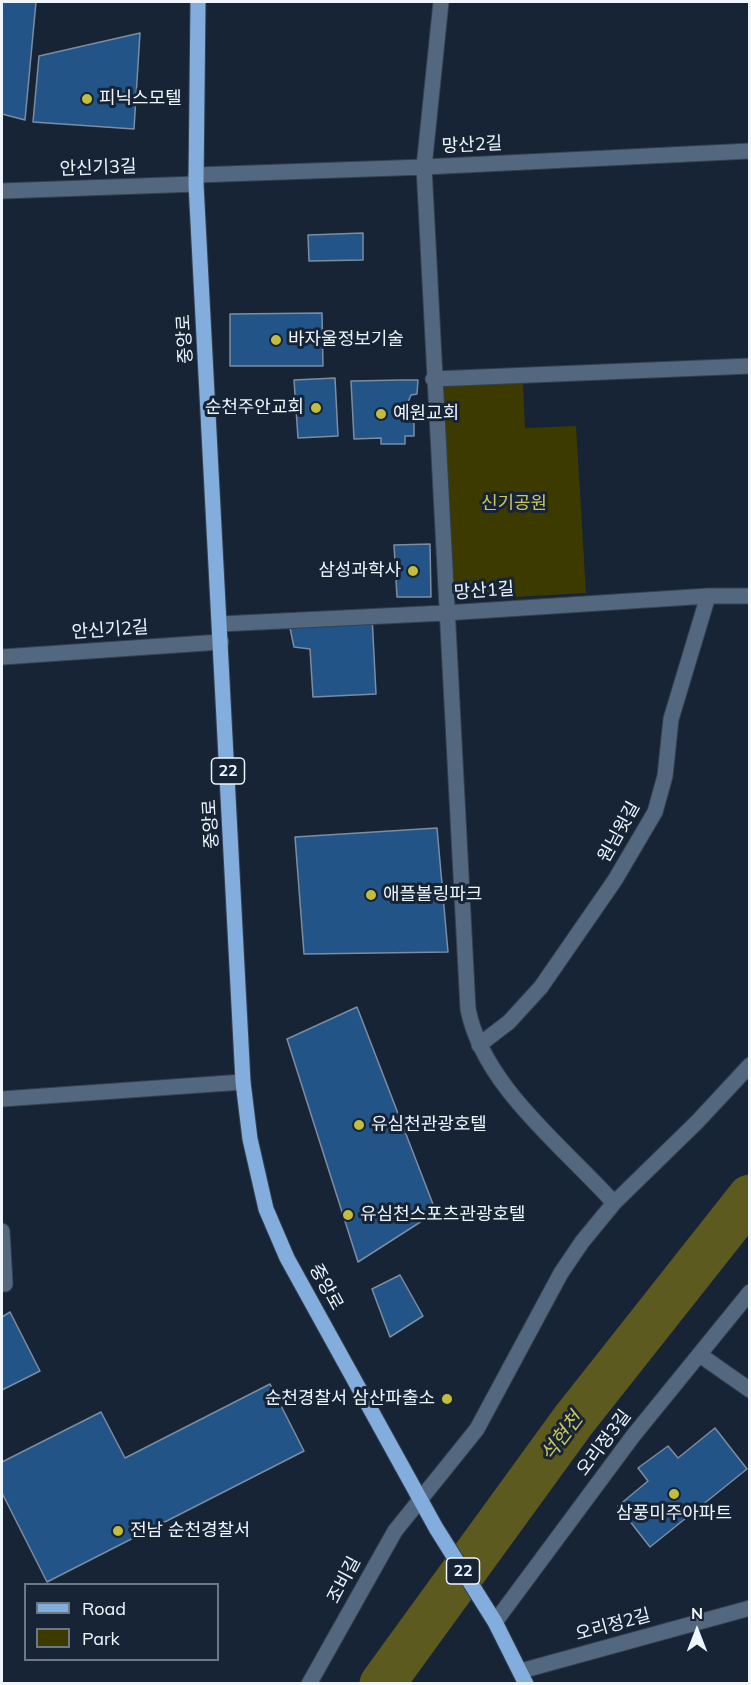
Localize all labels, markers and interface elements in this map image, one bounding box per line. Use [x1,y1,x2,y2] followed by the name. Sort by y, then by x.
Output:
[99,88,182,110] place label: 피닉스모텔
[80,92,94,106] marker: 피닉스모텔
[441,133,503,157] street label: 망산2길
[59,156,137,180] street label: 안신기3길
[173,314,197,364] street label: 중앙로
[288,329,404,351] place label: 바자울정보기술
[269,333,283,347] marker: 바자울정보기술
[205,397,304,419] place label: 순천주안교회
[309,401,323,415] marker: 순천주안교회
[393,403,459,425] place label: 예원교회
[374,407,388,421] marker: 예원교회
[481,493,547,515] park label: 신기공원
[318,560,401,582] place label: 삼성과학사
[406,564,420,578] marker: 삼성과학사
[453,578,515,604] street label: 망산1길
[71,617,149,643] street label: 안신기2길
[212,758,244,784] road number: 22
[593,798,645,866] street label: 원님윗길
[199,799,223,849] street label: 중앙로
[383,884,482,906] place label: 애플볼링파크
[364,888,378,902] marker: 애플볼링파크
[371,1114,487,1136] place label: 유심천관광호텔
[352,1118,366,1132] marker: 유심천관광호텔
[360,1204,526,1226] place label: 유심천스포츠관광호텔
[341,1208,355,1222] marker: 유심천스포츠관광호텔
[305,1260,347,1314] street label: 중앙로
[265,1388,435,1410] place label: 순천경찰서 삼산파출소
[440,1392,454,1406] marker: 순천경찰서 삼산파출소
[572,1406,636,1480] street label: 오리정3길
[536,1408,588,1466] water label: 석현천
[667,1487,681,1501] marker: 삼풍미주아파트
[616,1503,732,1525] place label: 삼풍미주아파트
[130,1520,251,1542] place label: 전남 순천경찰서
[111,1524,125,1538] marker: 전남 순천경찰서
[323,1553,365,1607] street label: 조비길
[446,1558,480,1584] road number: 22
[24,1583,219,1661] legend
[82,1597,126,1620] text: Road
[667,1601,727,1661] north arrow
[691,1603,703,1623] text: N
[573,1605,653,1645] street label: 오리정2길
[82,1627,120,1650] text: Park

